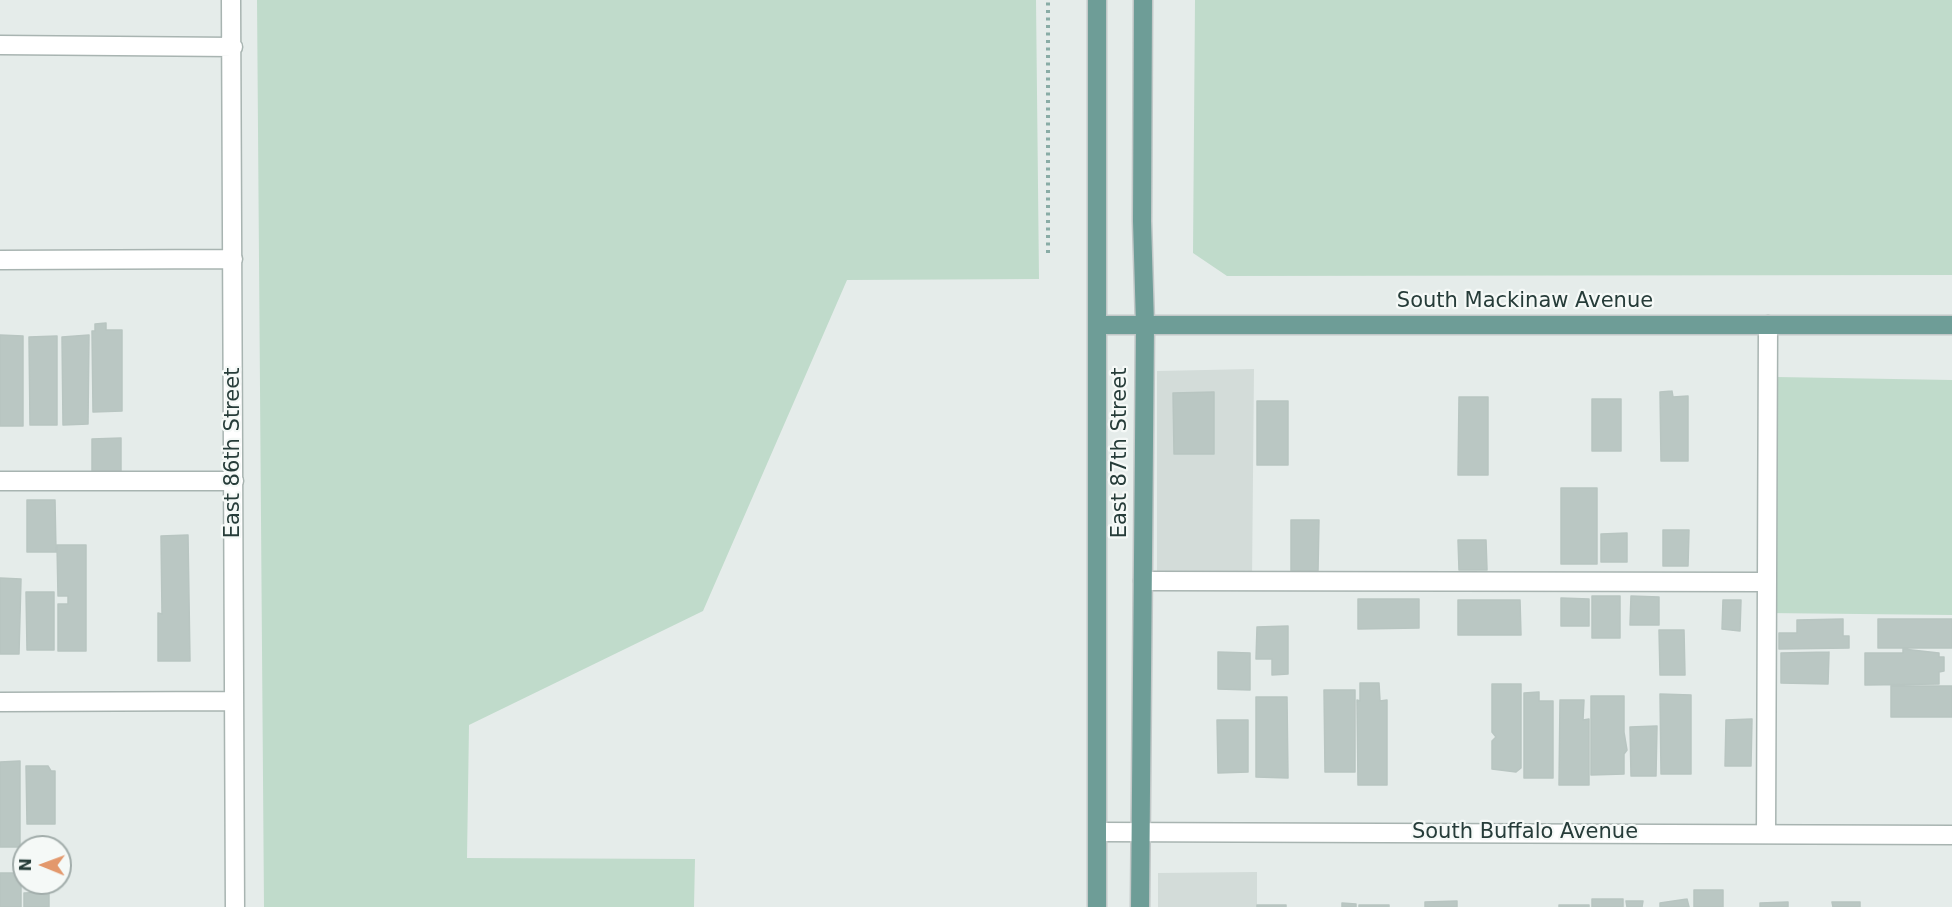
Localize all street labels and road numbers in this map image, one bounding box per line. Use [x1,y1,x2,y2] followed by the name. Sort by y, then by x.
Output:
[1397,289,1653,315] street label: South Mackinaw Avenue
[221,368,247,538] street label: East 86th Street
[1108,368,1134,538] street label: East 87th Street
[1412,820,1638,846] street label: South Buffalo Avenue

